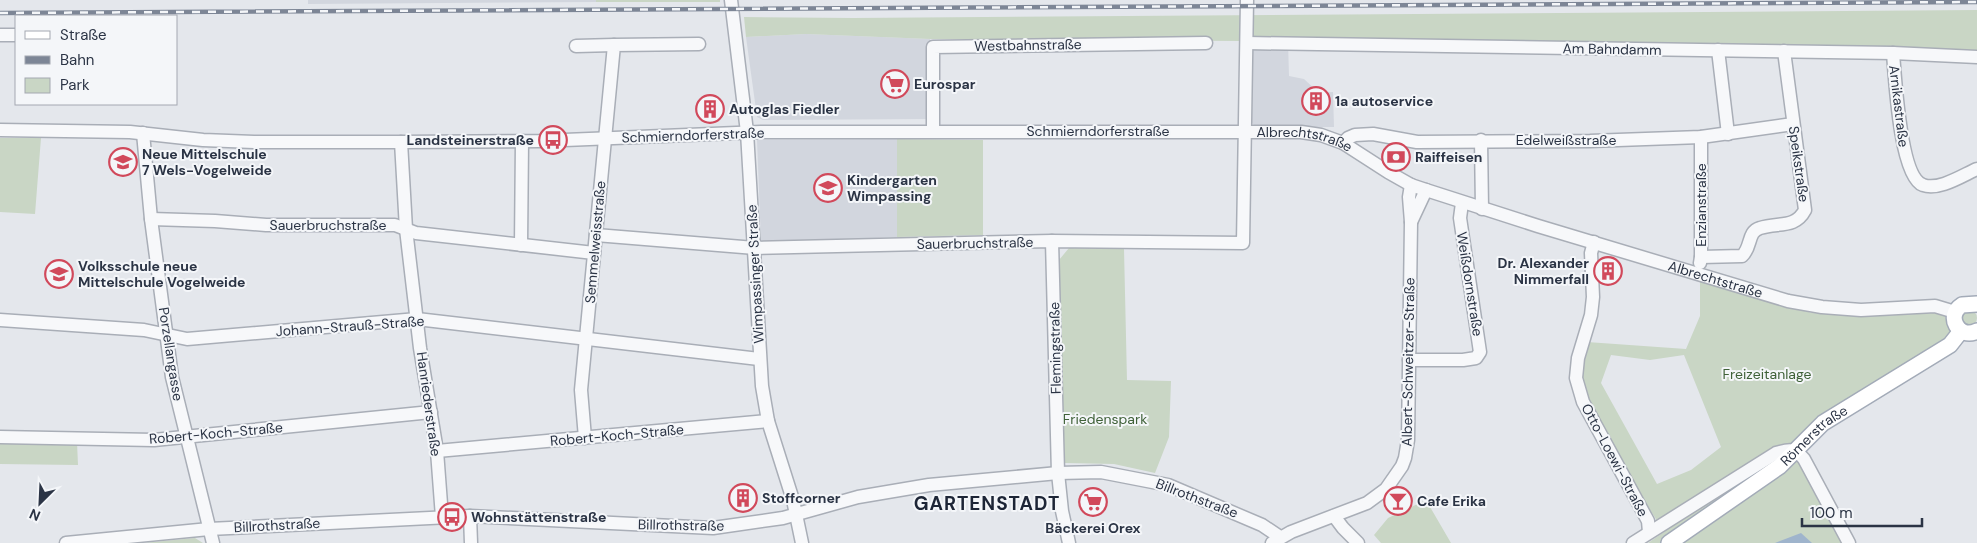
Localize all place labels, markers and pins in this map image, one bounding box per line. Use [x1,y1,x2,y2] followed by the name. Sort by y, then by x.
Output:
[880,69,910,99] supermarket icon: Eurospar
[914,75,976,93] place label: Eurospar
[1301,86,1331,116] building icon: 1a autoservice
[1335,92,1433,110] place label: 1a autoservice
[695,94,725,124] building icon: Autoglas Fiedler
[729,100,840,118] place label: Autoglas Fiedler
[538,125,568,155] bus stop icon: Landsteinerstraße
[406,131,534,149] place label: Landsteinerstraße
[1381,142,1411,172] bank icon: Raiffeisen
[142,145,272,179] place label: Neue Mittelschule 7 Wels-Vogelweide
[108,147,138,177] school or university icon: Neue Mittelschule 7 Wels-Vogelweide
[1415,148,1482,166] place label: Raiffeisen
[847,171,937,205] place label: Kindergarten Wimpassing
[813,173,843,203] school or university icon: Kindergarten Wimpassing
[1498,254,1589,288] place label: Dr. Alexander Nimmerfall
[1593,256,1623,286] building icon: Dr. Alexander Nimmerfall
[78,257,246,291] place label: Volksschule neue Mittelschule Vogelweide
[44,259,74,289] school or university icon: Volksschule neue Mittelschule Vogelweide
[728,483,758,513] building icon: Stoffcorner
[1383,486,1413,516] bar icon: Cafe Erika
[1078,487,1108,517] supermarket icon: Bäckerei Orex
[762,489,841,507] place label: Stoffcorner
[1417,492,1486,510] place label: Cafe Erika
[437,502,467,532] bus stop icon: Wohnstättenstraße
[471,508,606,526] place label: Wohnstättenstraße
[1045,519,1141,537] place label: Bäckerei Orex

